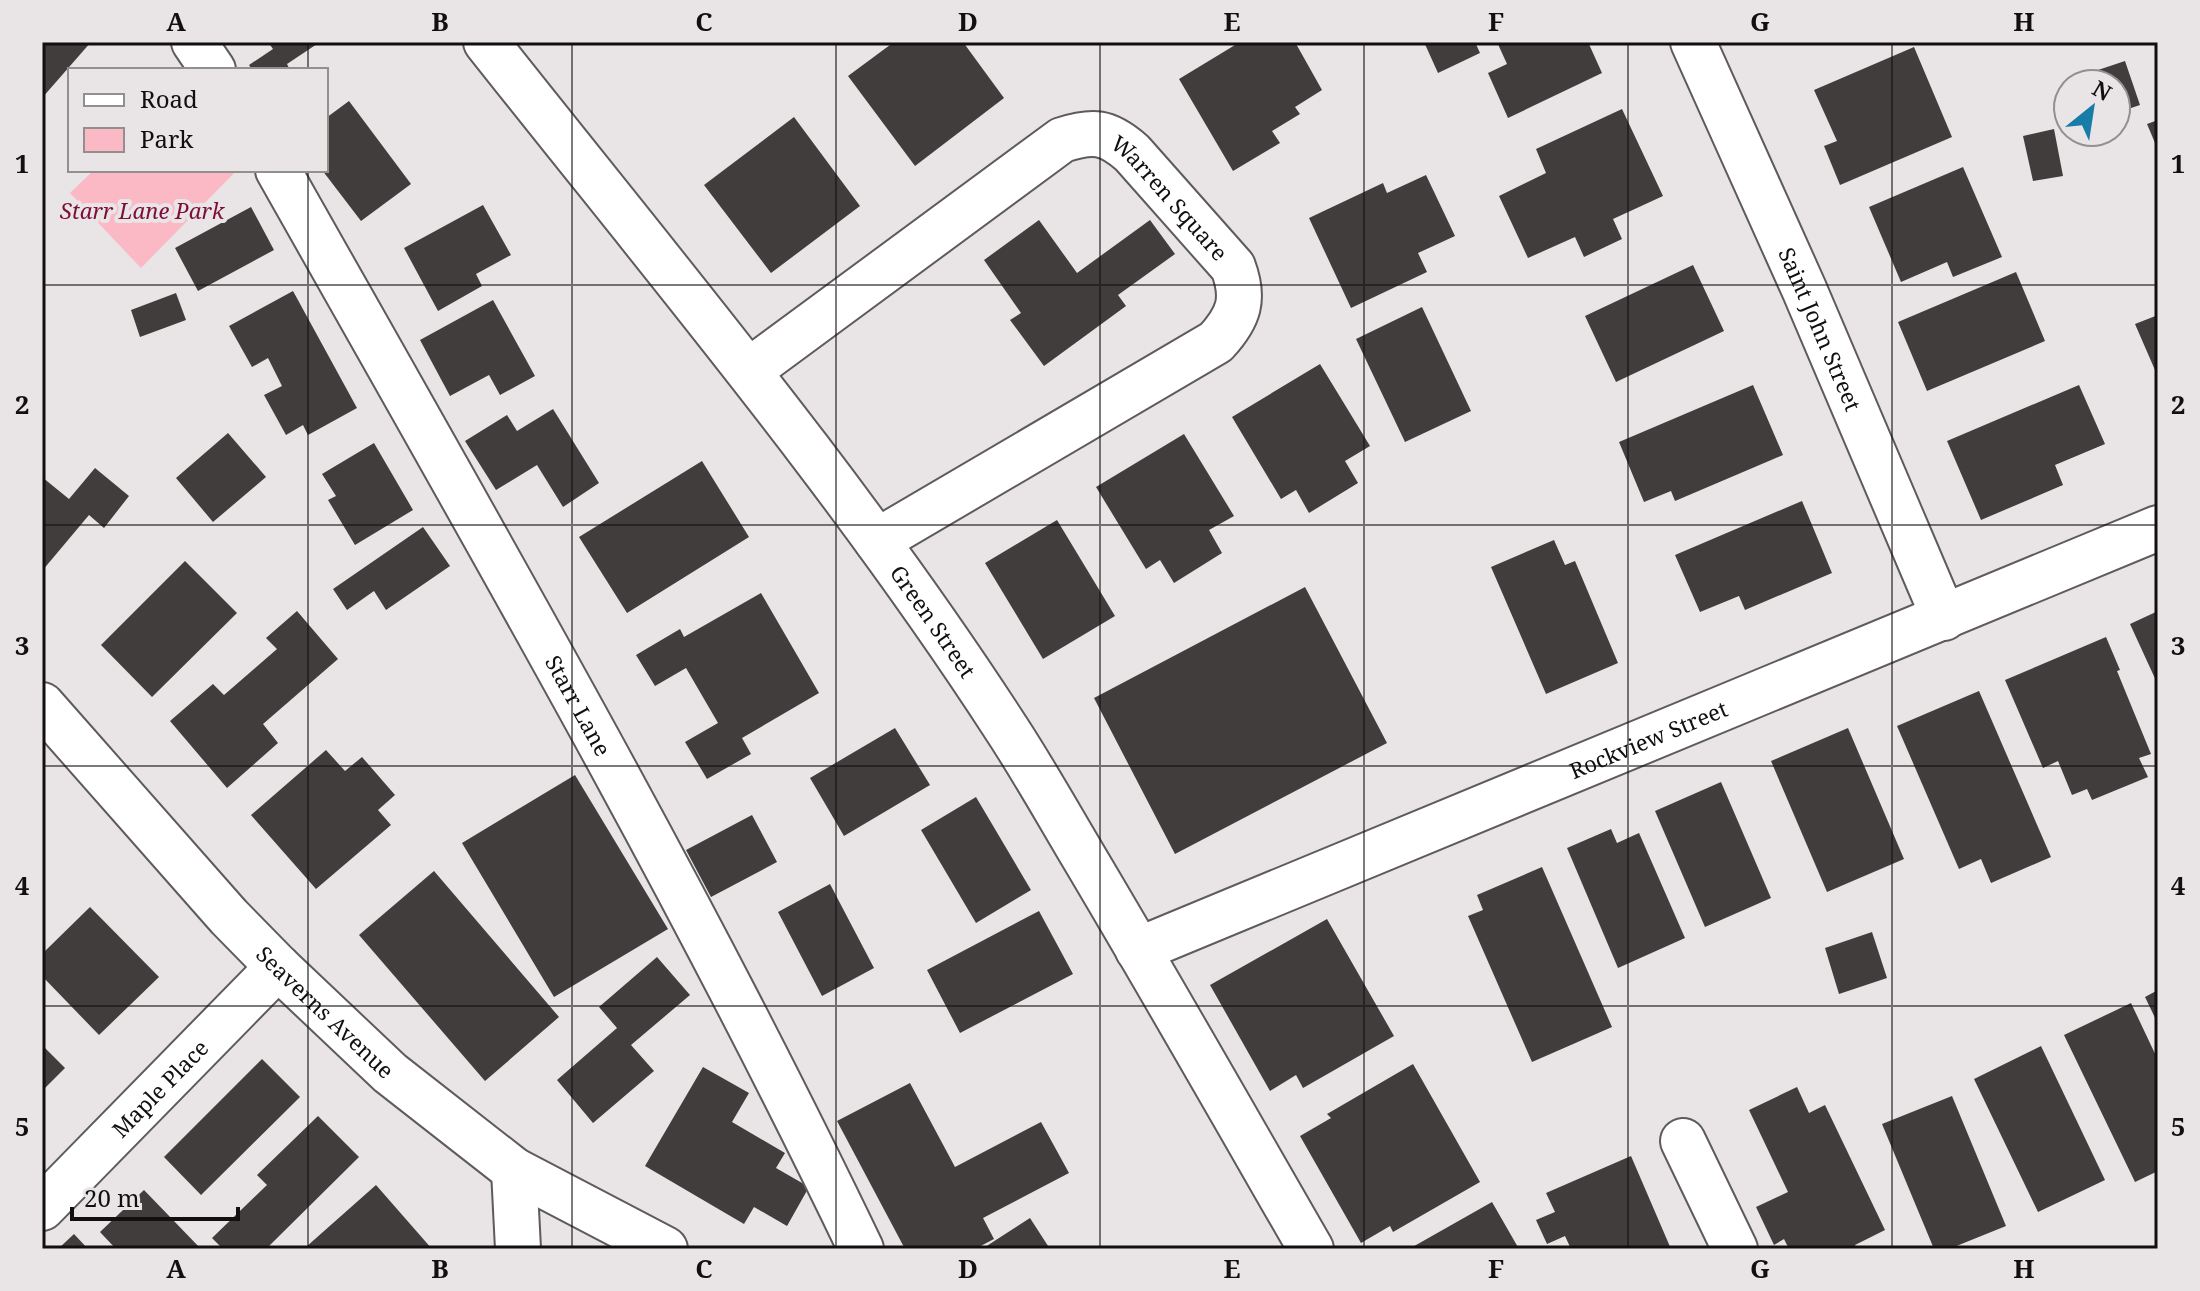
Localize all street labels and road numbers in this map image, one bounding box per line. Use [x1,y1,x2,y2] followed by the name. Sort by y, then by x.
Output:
[1106,127,1235,267] street label: Warren Square
[1772,242,1869,415] street label: Saint John Street
[884,559,983,683] street label: Green Street
[539,650,619,761] street label: Starr Lane
[1564,693,1732,785] street label: Rockview Street
[250,939,401,1085] street label: Seaverns Avenue
[105,1032,214,1143] street label: Maple Place

